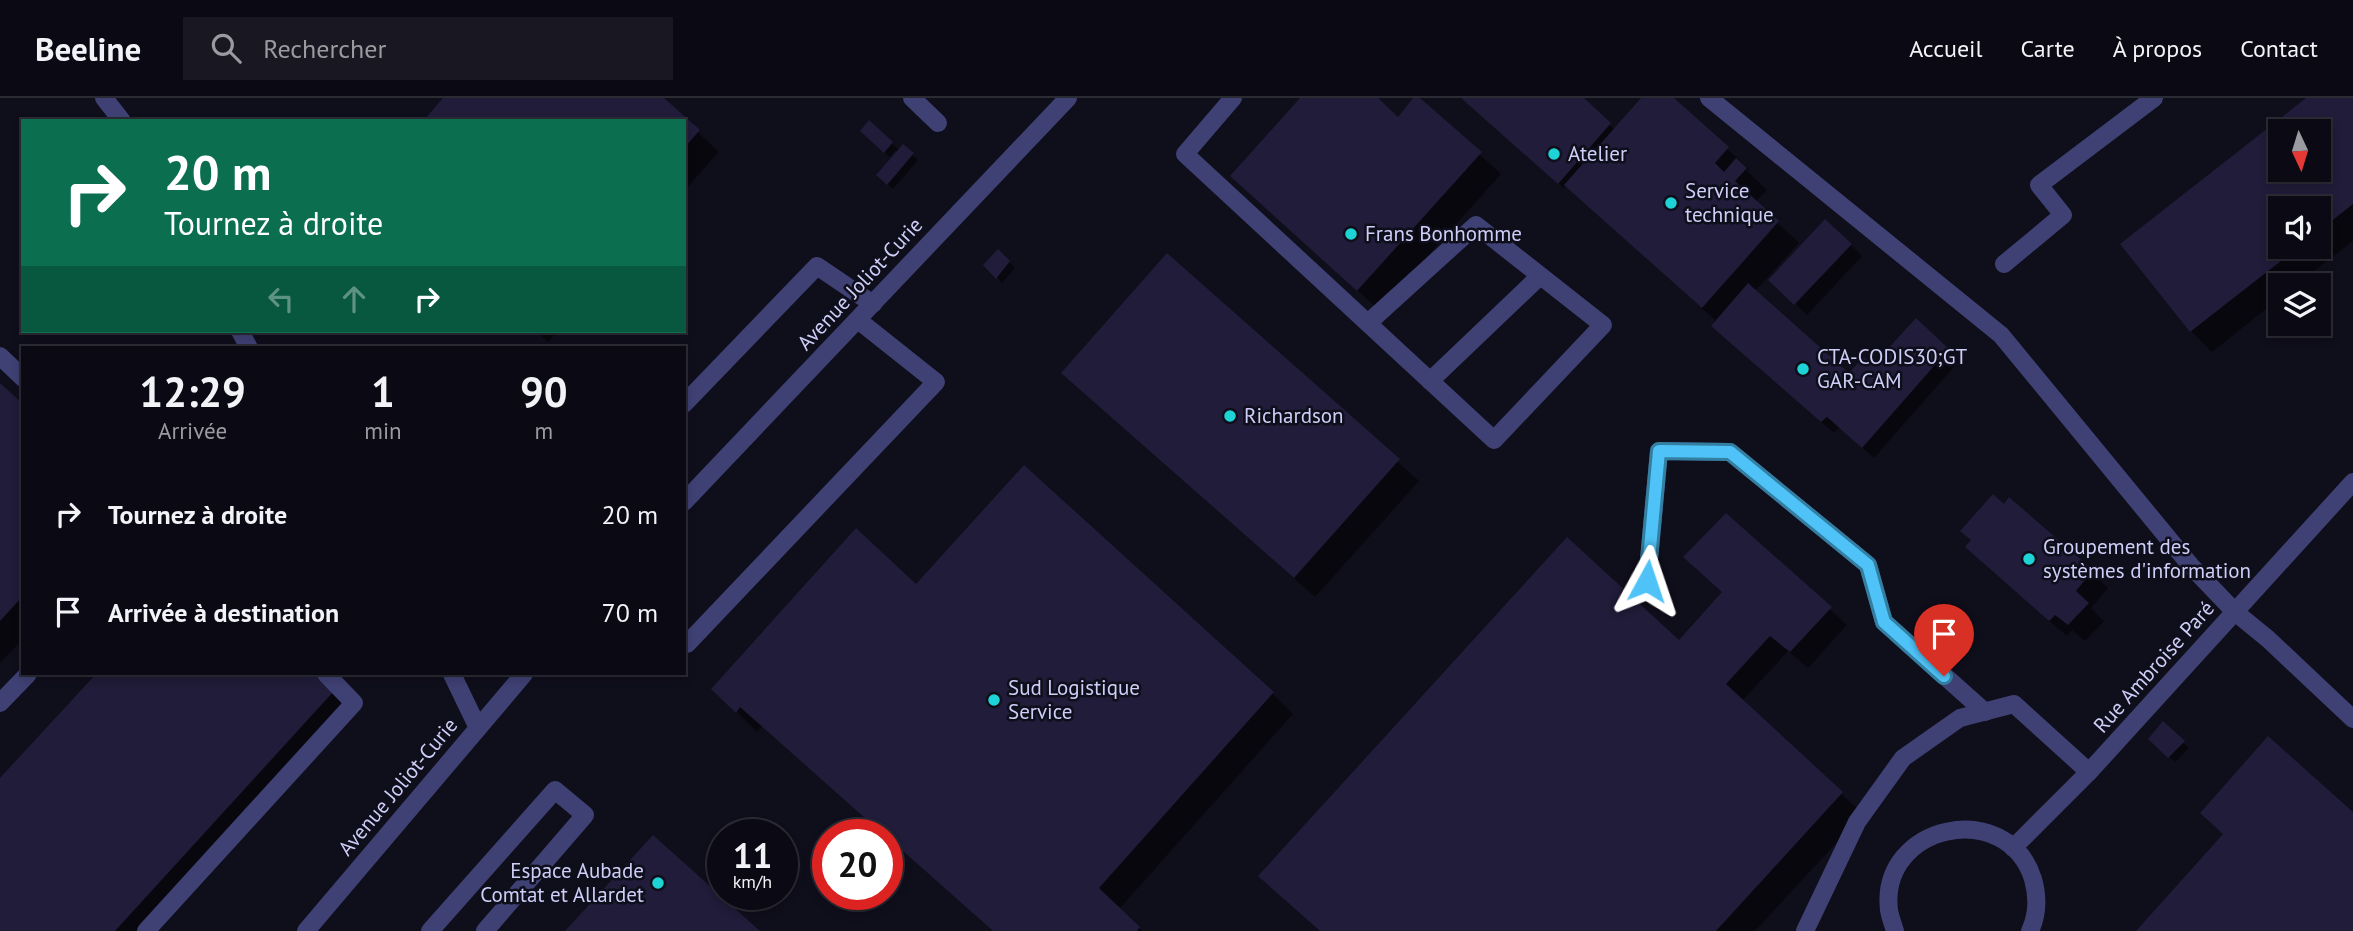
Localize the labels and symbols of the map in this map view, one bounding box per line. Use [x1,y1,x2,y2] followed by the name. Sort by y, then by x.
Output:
[2268,119,2331,182] north arrow
[1568,140,1627,167] place label: Atelier
[1546,146,1562,162] marker: Atelier
[1685,177,1774,228] place label: Service technique
[1663,195,1679,211] marker: Service technique
[791,212,928,356] street label: Avenue Joliot-Curie
[1365,220,1522,247] place label: Frans Bonhomme
[1343,226,1359,242] marker: Frans Bonhomme
[1817,343,1968,394] place label: CTA-CODIS30;GT GAR-CAM
[1795,361,1811,377] marker: CTA-CODIS30;GT GAR-CAM
[1244,402,1344,429] place label: Richardson
[1222,408,1238,424] marker: Richardson
[2043,533,2251,584] place label: Groupement des systèmes d'information
[1610,544,1684,618] position arrow
[2021,551,2037,567] marker: Groupement des systèmes d'information
[2087,595,2220,738] street label: Rue Ambroise Paré
[1914,604,1974,676] pin
[1008,674,1140,725] place label: Sud Logistique Service
[986,692,1002,708] marker: Sud Logistique Service
[332,712,463,861] street label: Avenue Joliot-Curie
[812,819,903,910] speed limit sign: 20
[480,857,644,908] place label: Espace Aubade Comtat et Allardet
[650,875,666,891] marker: Espace Aubade Comtat et Allardet

